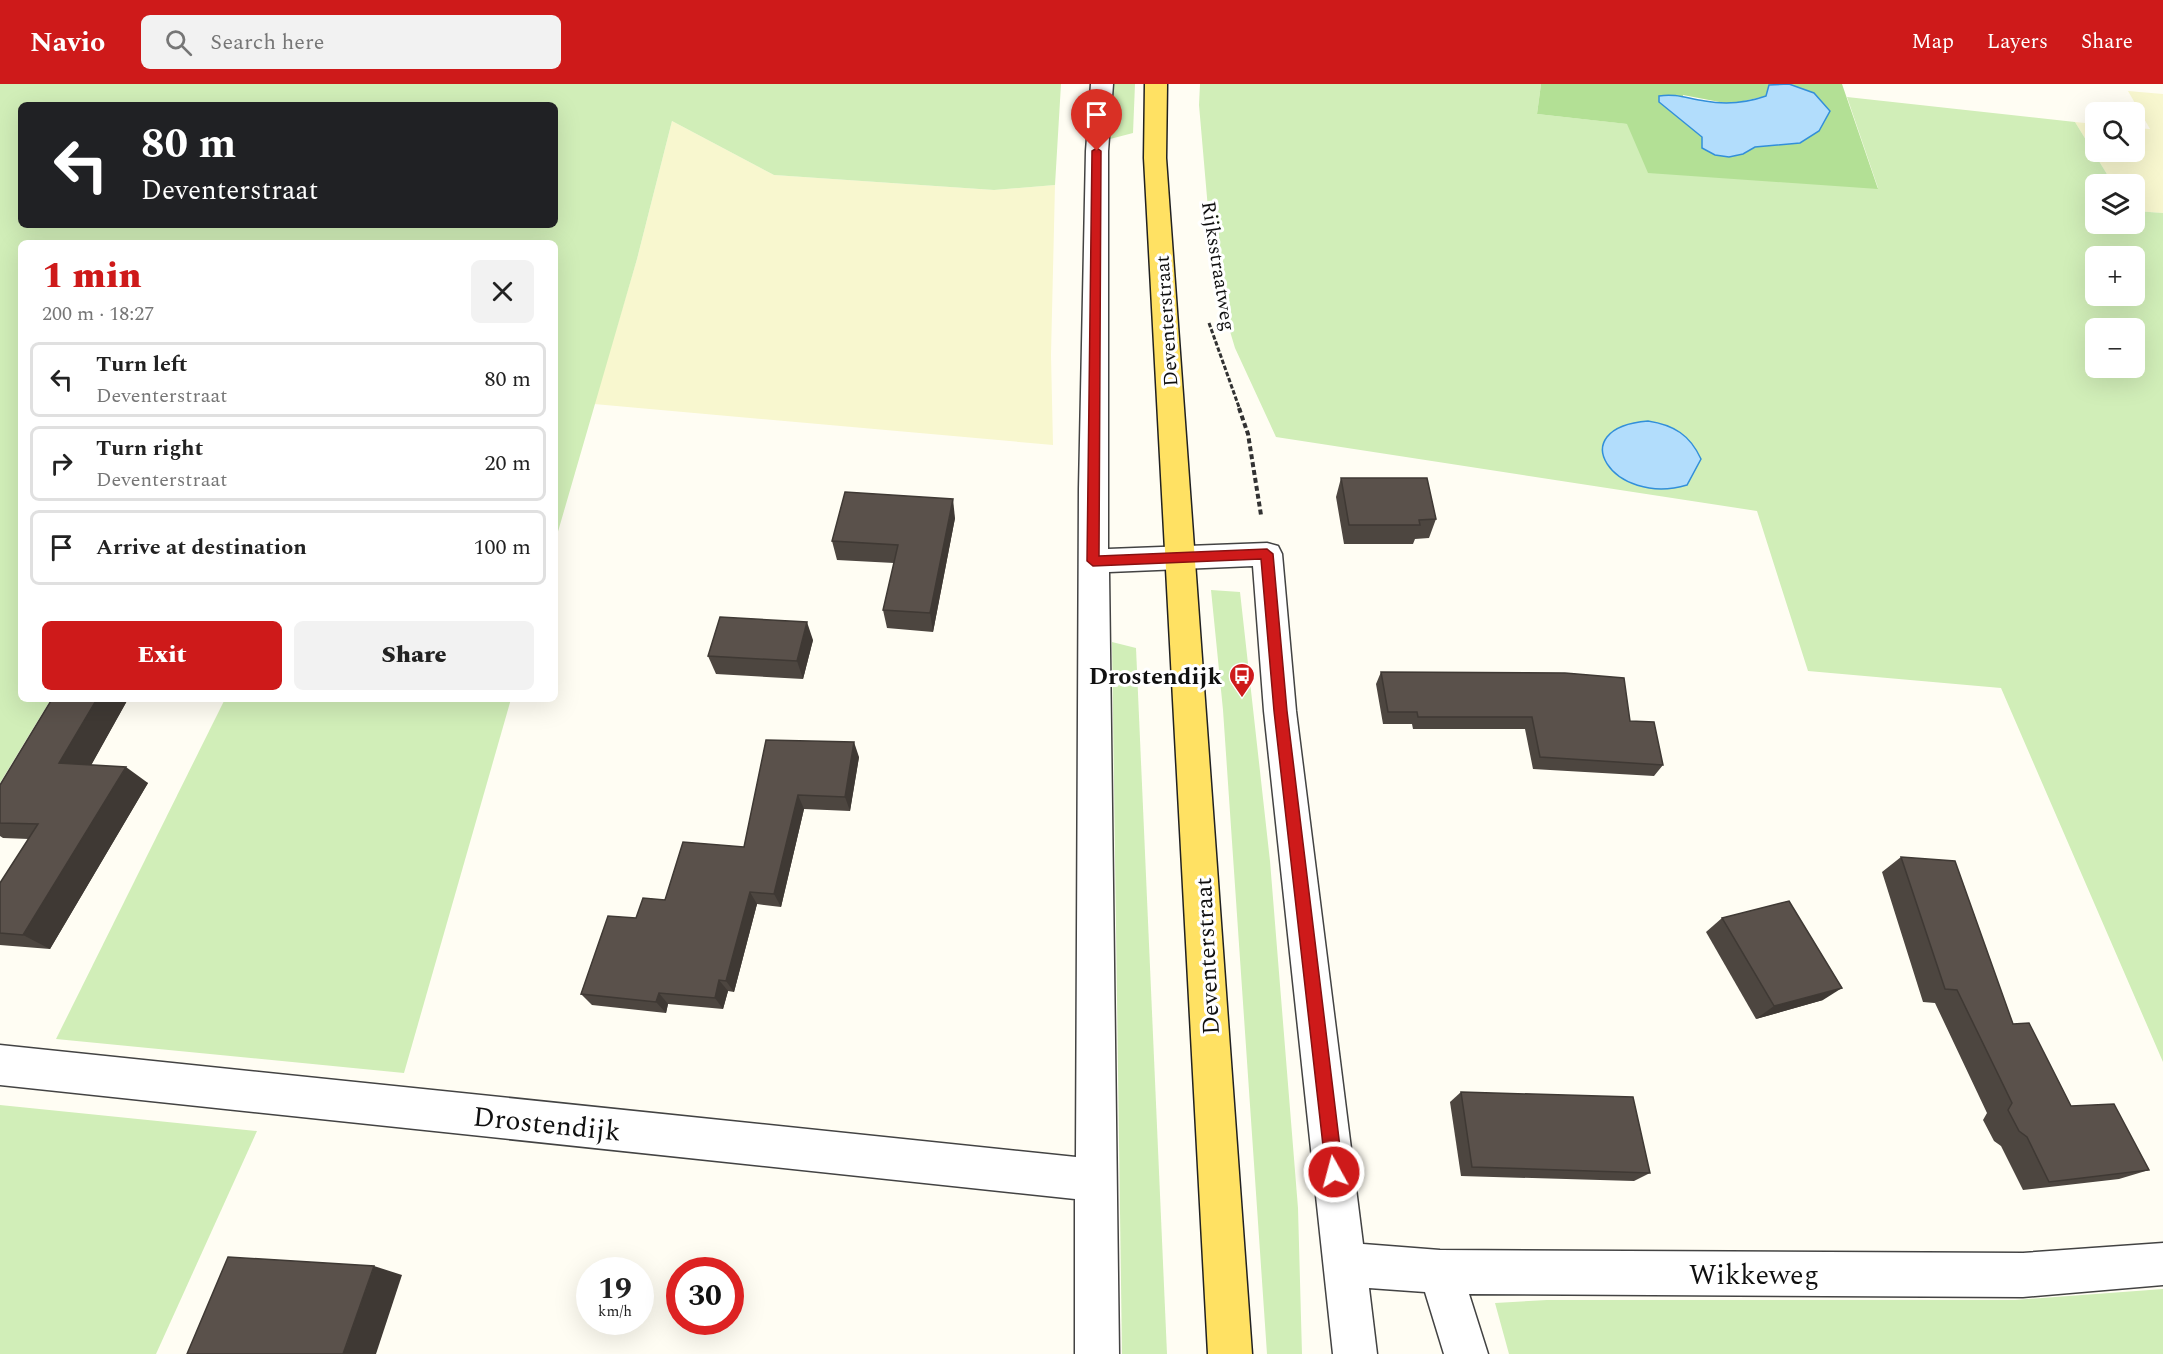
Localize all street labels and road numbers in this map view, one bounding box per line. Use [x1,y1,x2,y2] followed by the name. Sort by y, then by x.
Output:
[1193,199,1243,333] street label: Rijksstraatweg
[1147,254,1187,387] street label: Deventerstraat
[1186,876,1230,1036] street label: Deventerstraat
[471,1095,623,1154] street label: Drostendijk
[1689,1254,1819,1297] street label: Wikkeweg

